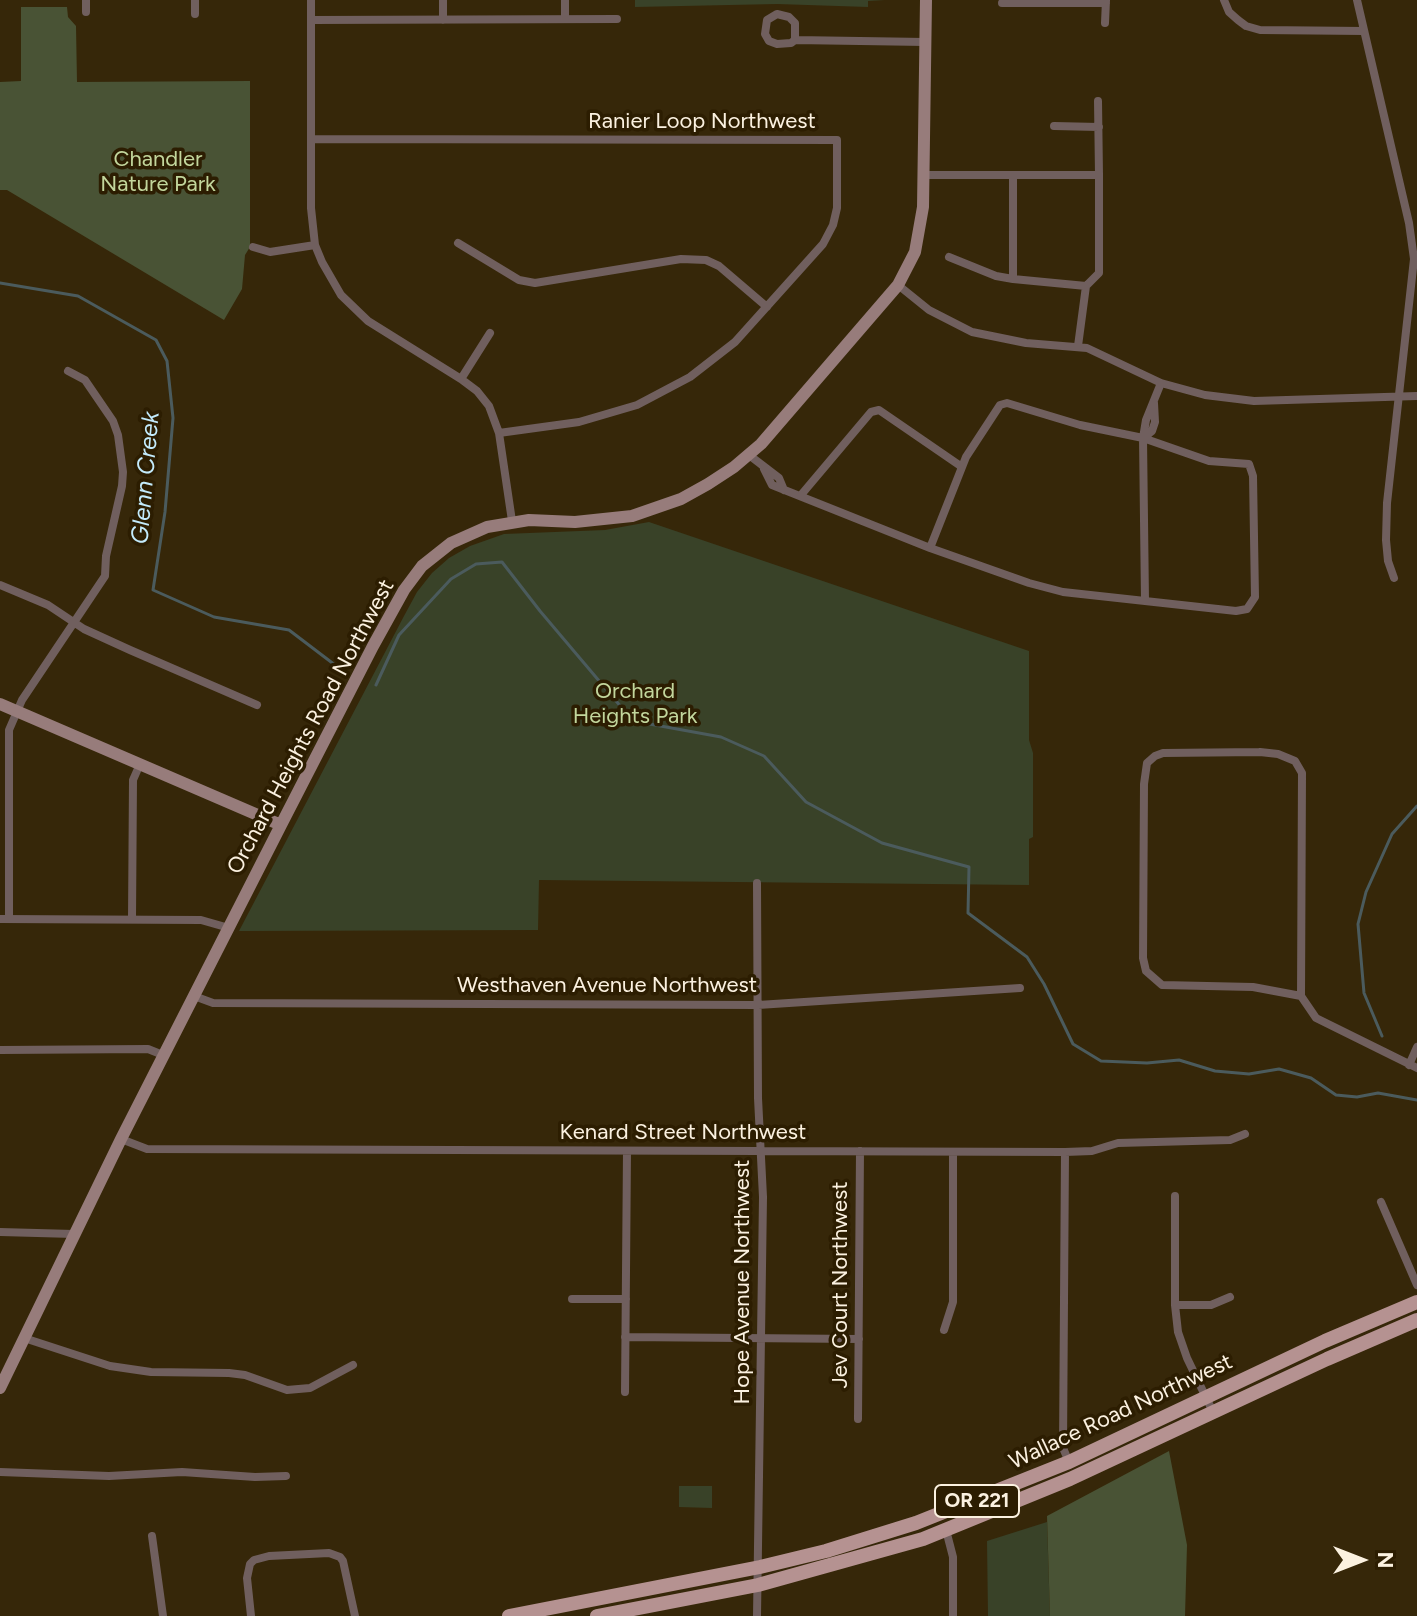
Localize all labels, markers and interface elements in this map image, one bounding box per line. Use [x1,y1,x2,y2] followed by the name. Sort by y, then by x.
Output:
[588,109,816,135] street label: Ranier Loop Northwest
[100,147,216,198] park label: Chandler Nature Park
[126,411,166,545] water label: Glenn Creek
[222,575,400,879] street label: Orchard Heights Road Northwest
[573,679,697,730] park label: Orchard Heights Park
[457,973,757,999] street label: Westhaven Avenue Northwest
[560,1120,806,1146] street label: Kenard Street Northwest
[730,1160,756,1404] street label: Hope Avenue Northwest
[828,1181,854,1389] street label: Jev Court Northwest
[1005,1349,1237,1475] street label: Wallace Road Northwest
[935,1485,1019,1517] road number: OR 221
[1321,1520,1401,1600] north arrow
[1372,1551,1399,1569] text: N

